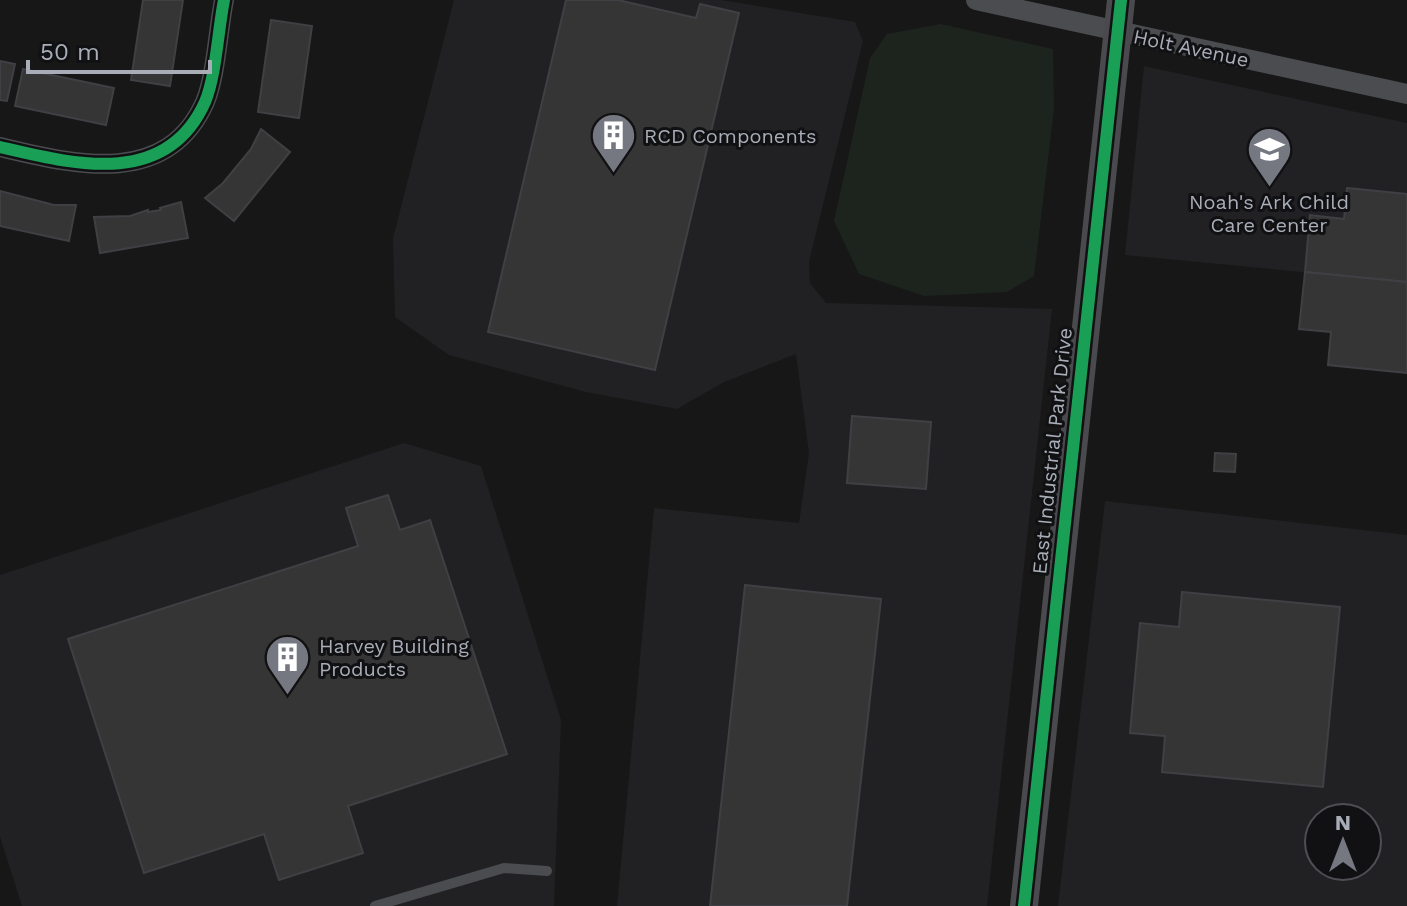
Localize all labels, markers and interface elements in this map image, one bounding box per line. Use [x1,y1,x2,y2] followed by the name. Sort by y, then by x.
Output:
[28,24,210,74] scale bar
[1131,24,1251,72] street label: Holt Avenue
[40,38,100,66] text: 50 m
[589,112,637,175] building icon: RCD Components
[644,124,817,148] place label: RCD Components
[1245,126,1293,189] school or university icon: Noah's Ark Child Care Center
[1189,190,1349,237] place label: Noah's Ark Child Care Center
[1027,326,1077,576] street label: East Industrial Park Drive
[264,634,312,697] building icon: Harvey Building Products
[319,634,469,681] place label: Harvey Building Products
[1303,802,1383,882] north arrow
[1335,810,1351,835] text: N

